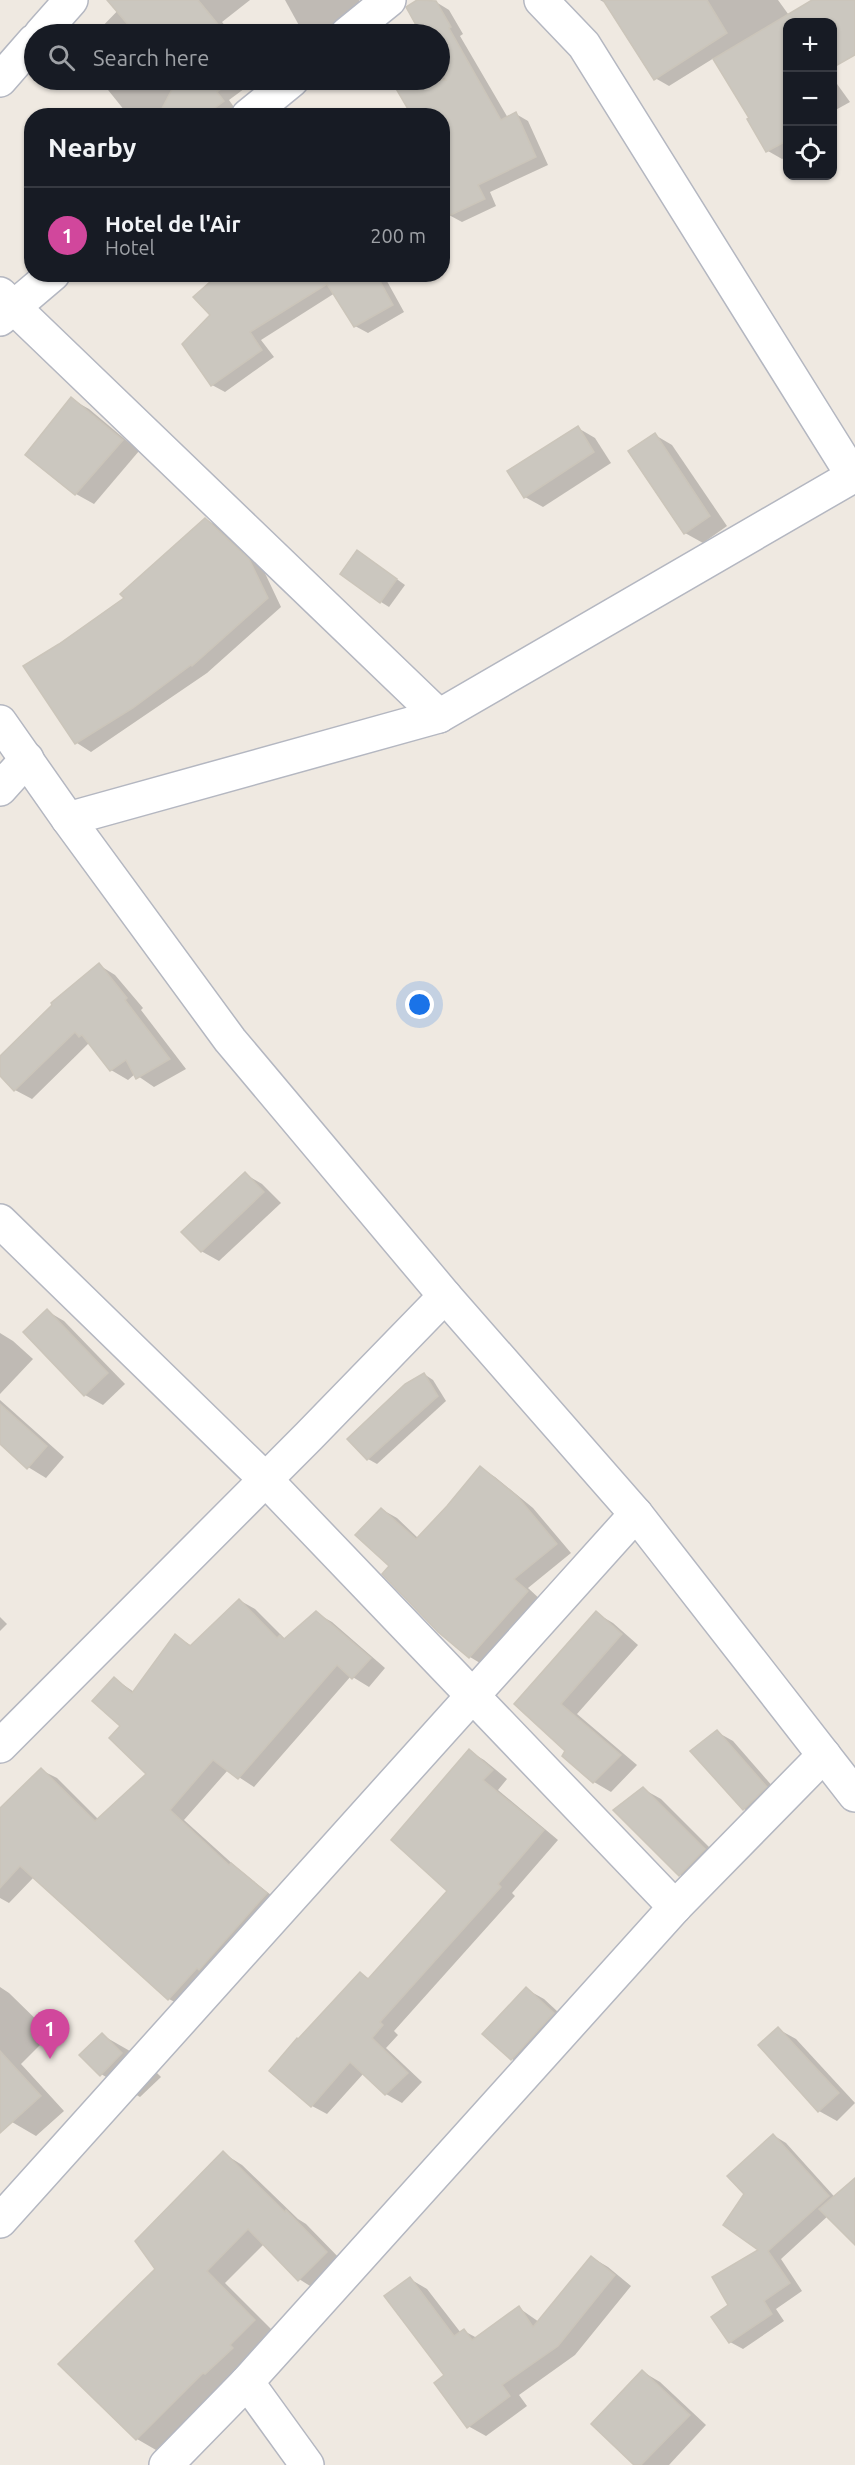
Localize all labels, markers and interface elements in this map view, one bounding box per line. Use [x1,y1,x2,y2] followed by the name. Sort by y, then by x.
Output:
[783,18,837,180] map controls
[783,18,837,72] button: +
[24,24,450,90] search box
[45,41,78,74] icon: search
[93,45,209,70] text: Search here
[783,72,837,126] button: −
[783,126,837,180] button: locate
[48,133,136,162] text: Nearby
[105,211,240,236] text: Hotel de l'Air
[62,224,73,247] text: 1
[370,224,426,247] text: 200 m
[105,236,155,259] text: Hotel
[405,990,434,1019] your location
[31,2010,70,2059] pin: 1

